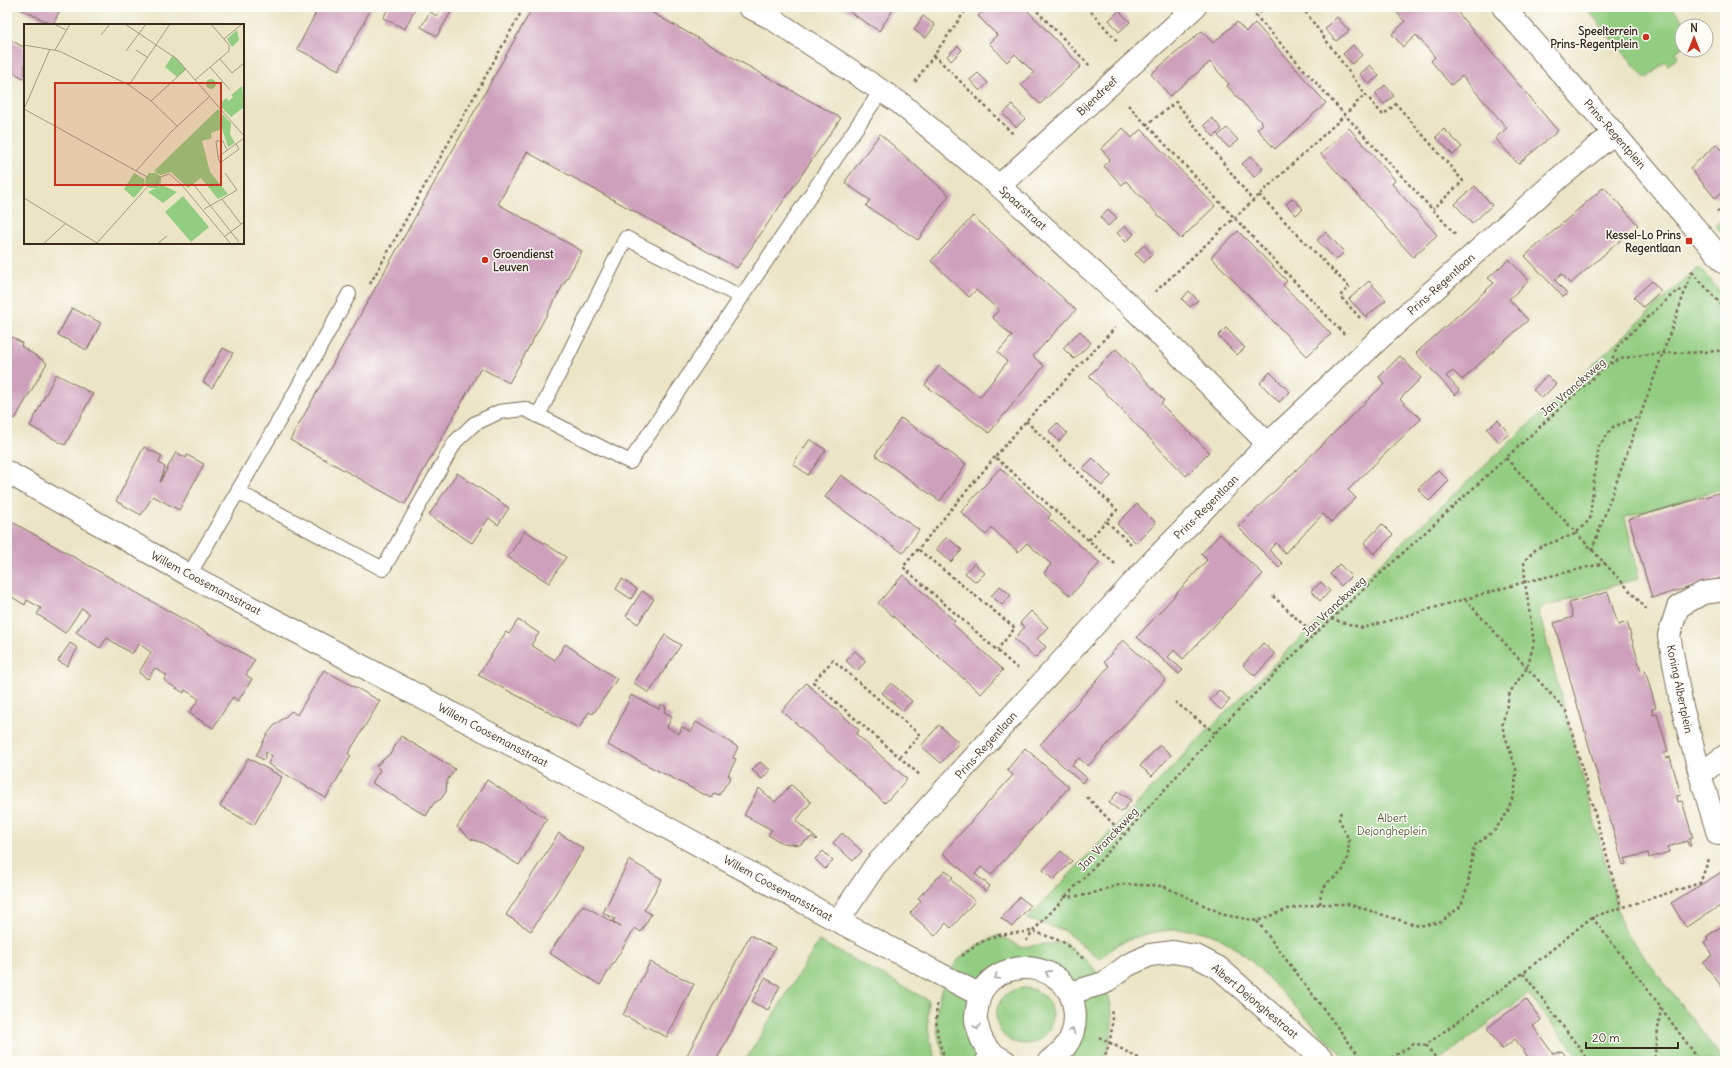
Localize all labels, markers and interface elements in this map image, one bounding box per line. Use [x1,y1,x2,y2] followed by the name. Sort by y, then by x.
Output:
[1674,18,1714,58] north arrow
[1690,21,1698,35] text: N
[24,24,244,244] inset map
[1550,24,1639,52] place label: Speelterrein Prins-Regentplein
[1641,32,1651,42] marker: Speelterrein Prins-Regentplein
[1074,73,1121,118] street label: Bijendreef
[1581,96,1649,172] street label: Prins-Regentplein
[997,183,1050,233] street label: Spaarstraat
[1606,228,1682,256] place label: Kessel-Lo Prins Regentlaan
[1684,236,1694,246] marker: Kessel-Lo Prins Regentlaan
[493,247,554,274] place label: Groendienst Leuven
[1404,250,1478,318] street label: Prins-Regentlaan
[480,255,490,265] marker: Groendienst Leuven
[1538,355,1608,419] street label: Jan Vranckxweg
[1171,472,1241,542] street label: Prins-Regentlaan
[149,548,264,618] street label: Willem Coosemansstraat
[1299,573,1369,639] street label: Jan Vranckxweg
[1664,644,1696,734] street label: Koning Albertplein
[436,700,551,770] street label: Willem Coosemansstraat
[952,708,1020,782] street label: Prins-Regentlaan
[1075,804,1141,874] street label: Jan Vranckxweg
[1357,811,1427,838] park label: Albert Dejongheplein
[721,852,835,924] street label: Willem Coosemansstraat
[1209,961,1301,1042] street label: Albert Dejonghestraat
[1045,970,1052,978] one-way arrow
[994,972,1001,979] one-way arrow
[973,1023,981,1030] one-way arrow
[1586,1024,1678,1050] scale bar
[1068,1028,1076,1035] one-way arrow
[1592,1030,1620,1045] text: 20 m

